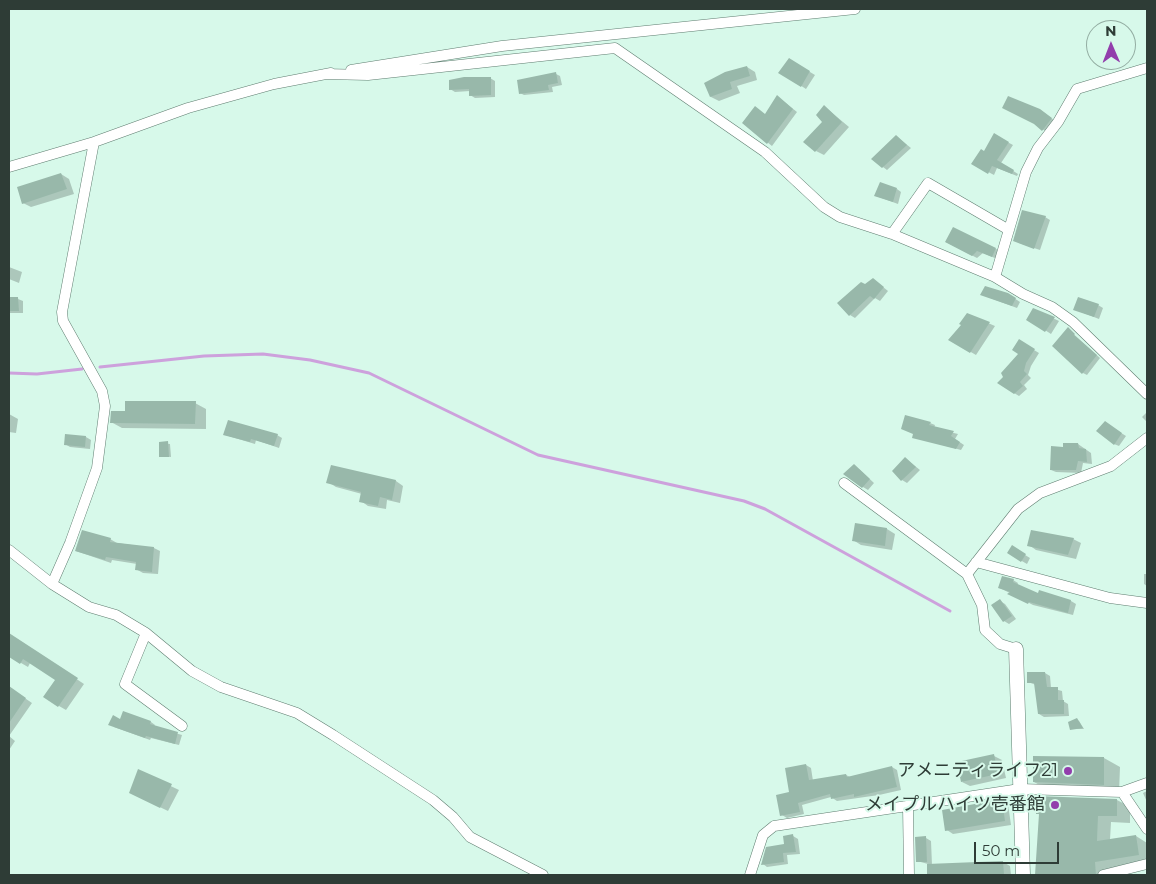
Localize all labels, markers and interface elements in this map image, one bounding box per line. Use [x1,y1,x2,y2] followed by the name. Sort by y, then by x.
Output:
[1086,20,1136,70] north arrow
[1105,22,1117,40] text: N
[897,760,1058,782] place label: アメニティライフ21
[1062,765,1074,777] marker: アメニティライフ21
[865,794,1045,816] place label: メイプルハイツ壱番館
[1049,799,1061,811] marker: メイプルハイツ壱番館
[976,832,1061,864] scale bar
[982,841,1020,860] text: 50 m

